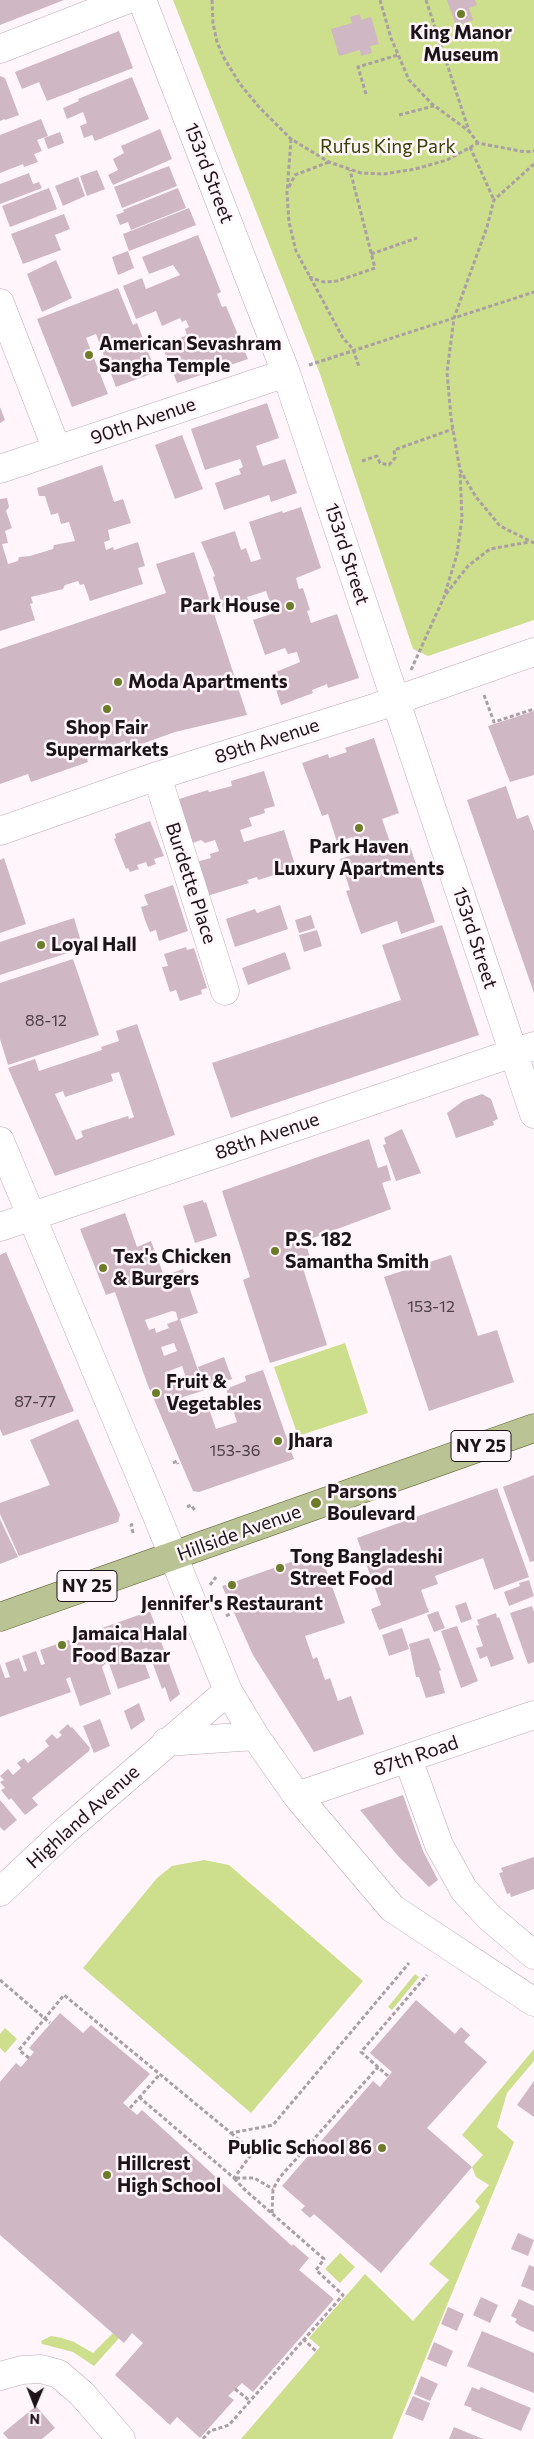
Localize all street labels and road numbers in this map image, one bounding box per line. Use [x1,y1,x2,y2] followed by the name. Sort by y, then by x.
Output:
[179,120,239,226] street label: 153rd Street
[87,392,199,450] street label: 90th Avenue
[320,500,374,608] street label: 153rd Street
[212,713,322,769] street label: 89th Avenue
[161,819,221,947] street label: Burdette Place
[448,884,502,992] street label: 153rd Street
[212,1108,322,1164] street label: 88th Avenue
[451,1430,511,1462] road number: NY 25
[174,1500,304,1566] street label: Hillside Avenue
[57,1570,117,1602] road number: NY 25
[371,1731,461,1781] street label: 87th Road
[22,1760,144,1874] street label: Highland Avenue

